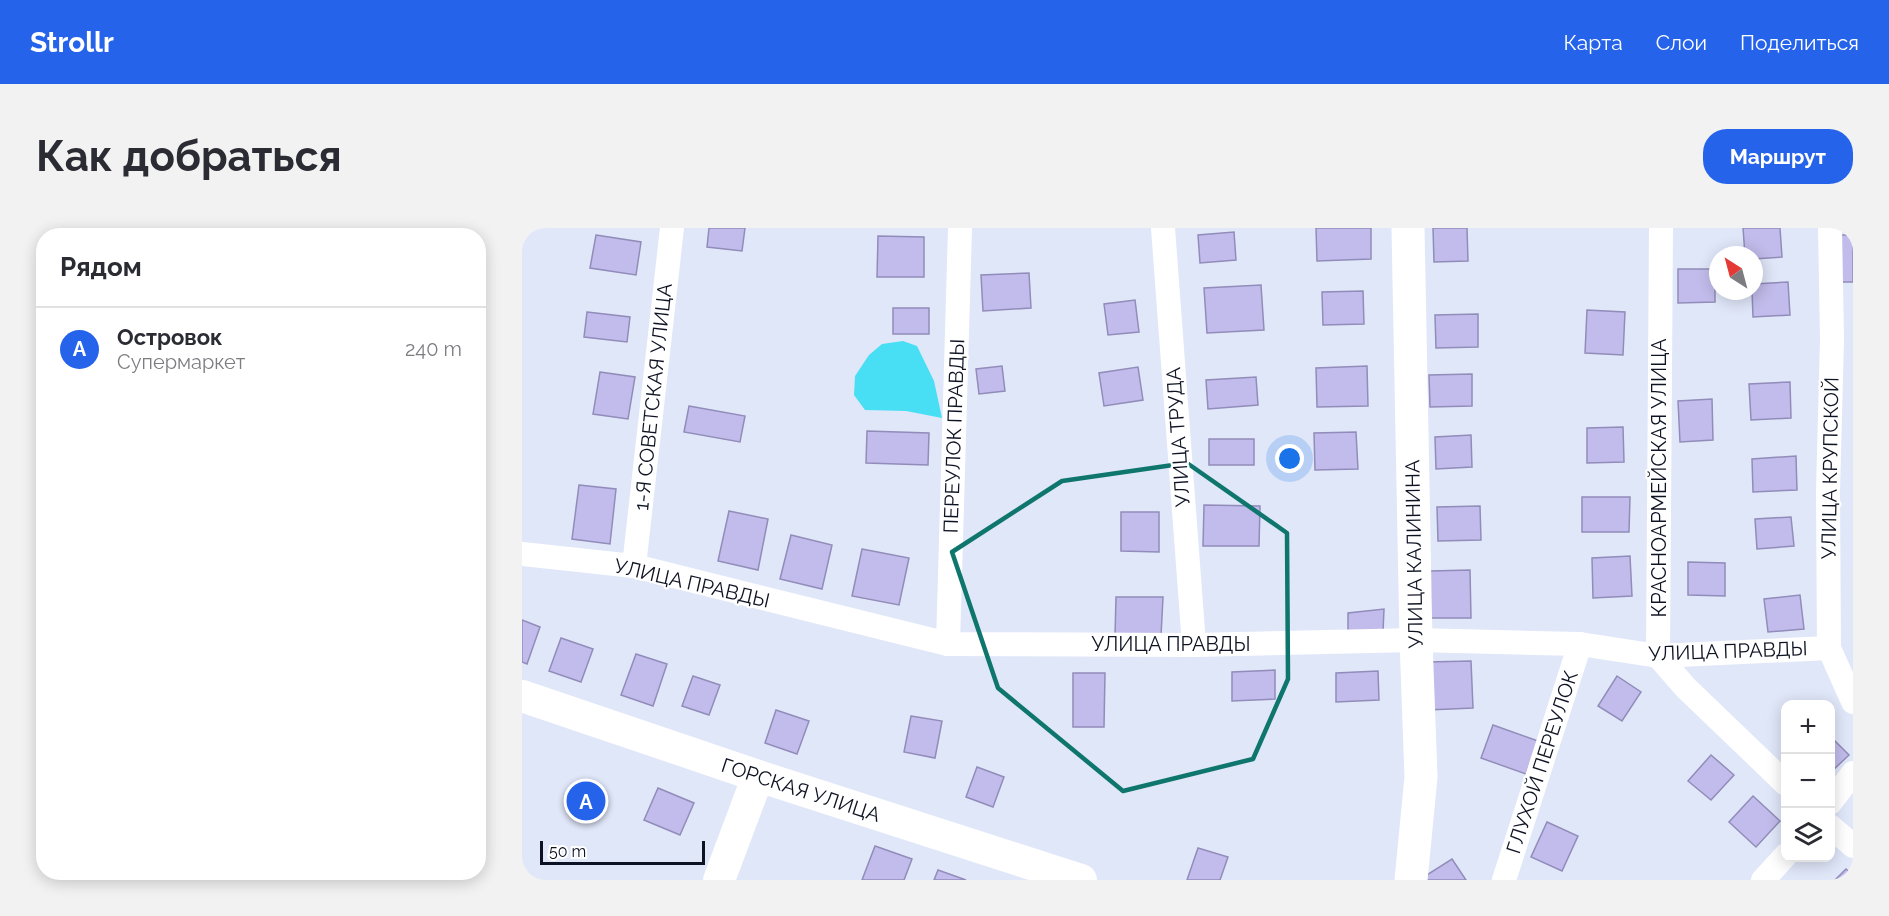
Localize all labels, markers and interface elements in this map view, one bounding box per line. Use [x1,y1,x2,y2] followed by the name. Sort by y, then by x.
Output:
[30,26,114,59] text: Strollr
[1564,30,1623,55] text: Карта
[1656,30,1707,55] text: Слои
[1740,30,1859,55] text: Поделиться
[1703,129,1853,184] button: Маршрут
[36,132,342,181] text: Как добраться
[1709,246,1763,300] north arrow
[60,252,142,282] text: Рядом
[629,282,677,512] street label: 1-Я СОВЕТСКАЯ УЛИЦА
[117,324,223,350] text: Островок
[73,337,86,361] text: A
[405,337,462,361] text: 240 m
[939,338,969,534] street label: ПЕРЕУЛОК ПРАВДЫ
[1647,338,1671,618] street label: КРАСНОАРМЕЙСКАЯ УЛИЦА
[117,350,245,374] text: Супермаркет
[1161,366,1195,507] street label: УЛИЦА ТРУДА
[1816,377,1844,559] street label: УЛИЦА КРУПСКОЙ
[1275,444,1304,473] your location
[1400,459,1428,649] street label: УЛИЦА КАЛИНИНА
[612,553,772,613] street label: УЛИЦА ПРАВДЫ
[1091,632,1251,656] street label: УЛИЦА ПРАВДЫ
[1648,636,1808,666] street label: УЛИЦА ПРАВДЫ
[1501,667,1583,856] street label: ГЛУХОЙ ПЕРЕУЛОК
[1781,700,1835,862] map controls
[1781,700,1835,754] button: +
[718,753,884,827] street label: ГОРСКАЯ УЛИЦА
[1781,754,1835,808] button: −
[566,778,606,824] pin: A
[1781,808,1835,862] button: layers
[540,838,705,866] scale bar
[549,842,586,861] text: 50 m

